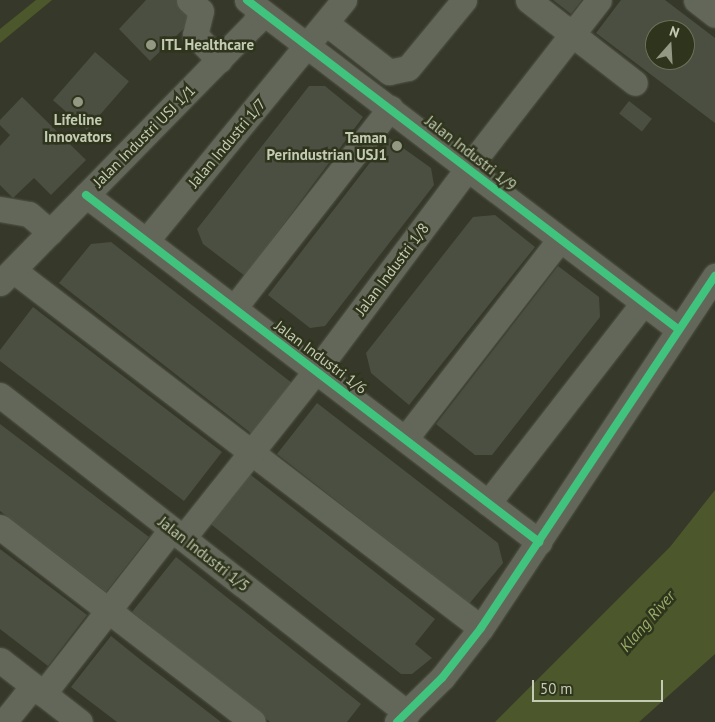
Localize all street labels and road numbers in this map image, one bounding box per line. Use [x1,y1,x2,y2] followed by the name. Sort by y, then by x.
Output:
[89,81,199,191] street label: Jalan Industri USJ 1/1
[185,95,269,191] street label: Jalan Industri 1/7
[422,112,520,194] street label: Jalan Industri 1/9
[351,219,433,319] street label: Jalan Industri 1/8
[271,316,371,398] street label: Jalan Industri 1/6
[155,513,253,595] street label: Jalan Industri 1/5

